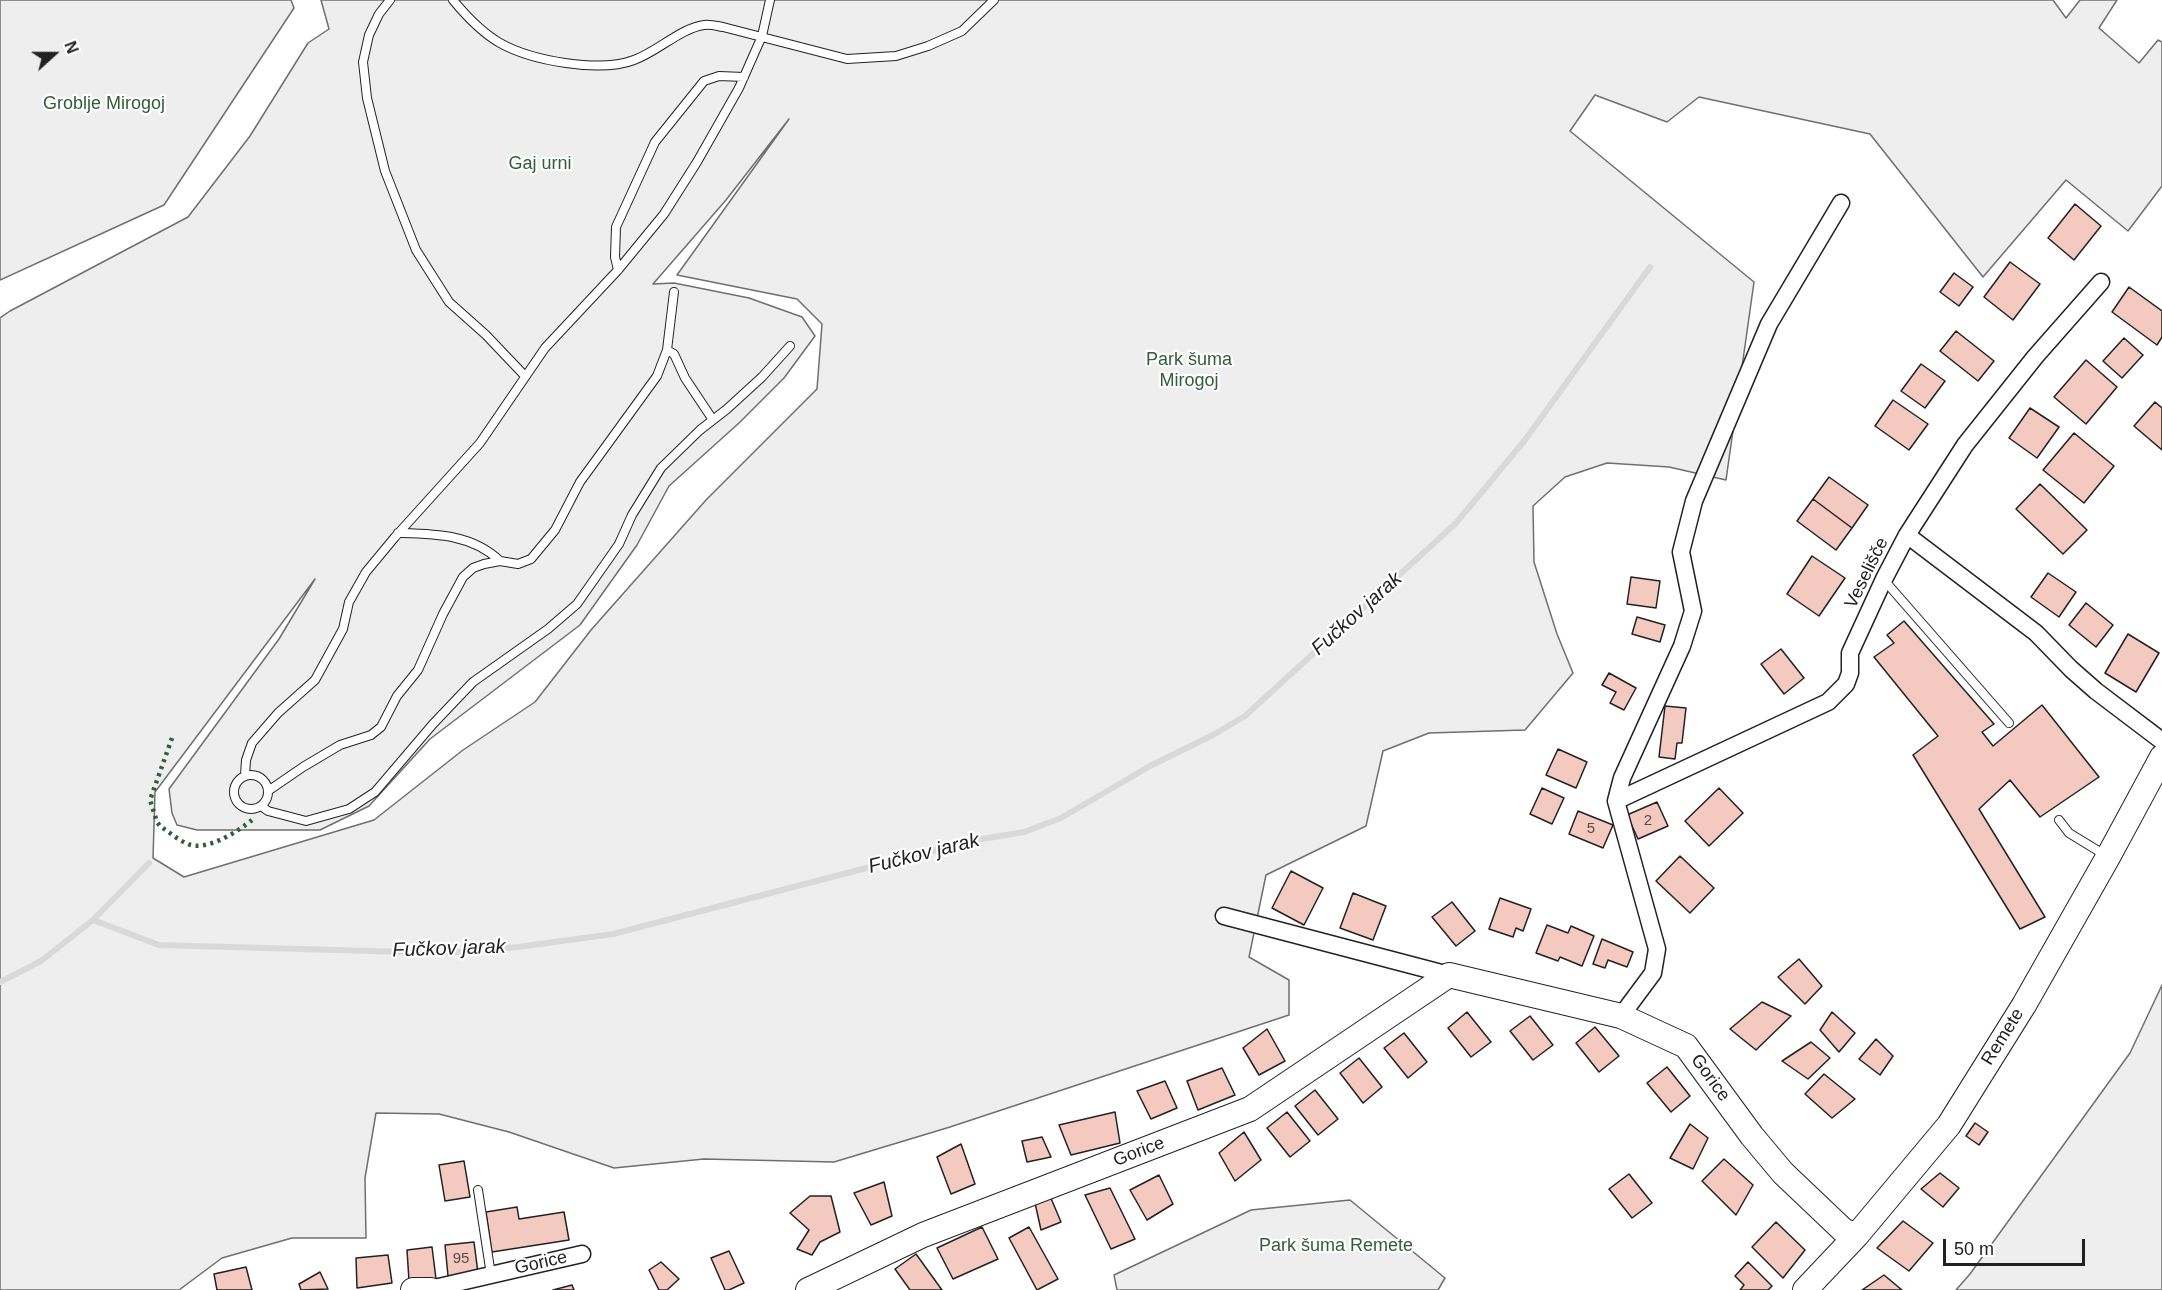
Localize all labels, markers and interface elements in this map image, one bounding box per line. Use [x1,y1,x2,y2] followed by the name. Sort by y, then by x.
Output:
[24,24,84,84] north arrow
[61,39,81,56] text: N
[43,93,165,115] park label: Groblje Mirogoj
[508,153,572,175] park label: Gaj urni
[1146,349,1232,392] park label: Park šuma Mirogoj
[1841,534,1893,612] street label: Veselišče
[1307,567,1407,661] water label: Fučkov jarak
[1644,812,1652,830] house number: 2
[1587,820,1595,838] house number: 5
[866,829,982,879] water label: Fučkov jarak
[392,935,506,963] water label: Fučkov jarak
[1977,1005,2029,1069] street label: Remete
[1686,1050,1734,1106] street label: Gorice
[1110,1132,1168,1172] street label: Gorice
[1946,1227,2088,1265] scale bar
[1259,1235,1413,1257] park label: Park šuma Remete
[1954,1239,1994,1259] text: 50 m
[513,1247,569,1279] street label: Gorice
[453,1250,469,1268] house number: 95

